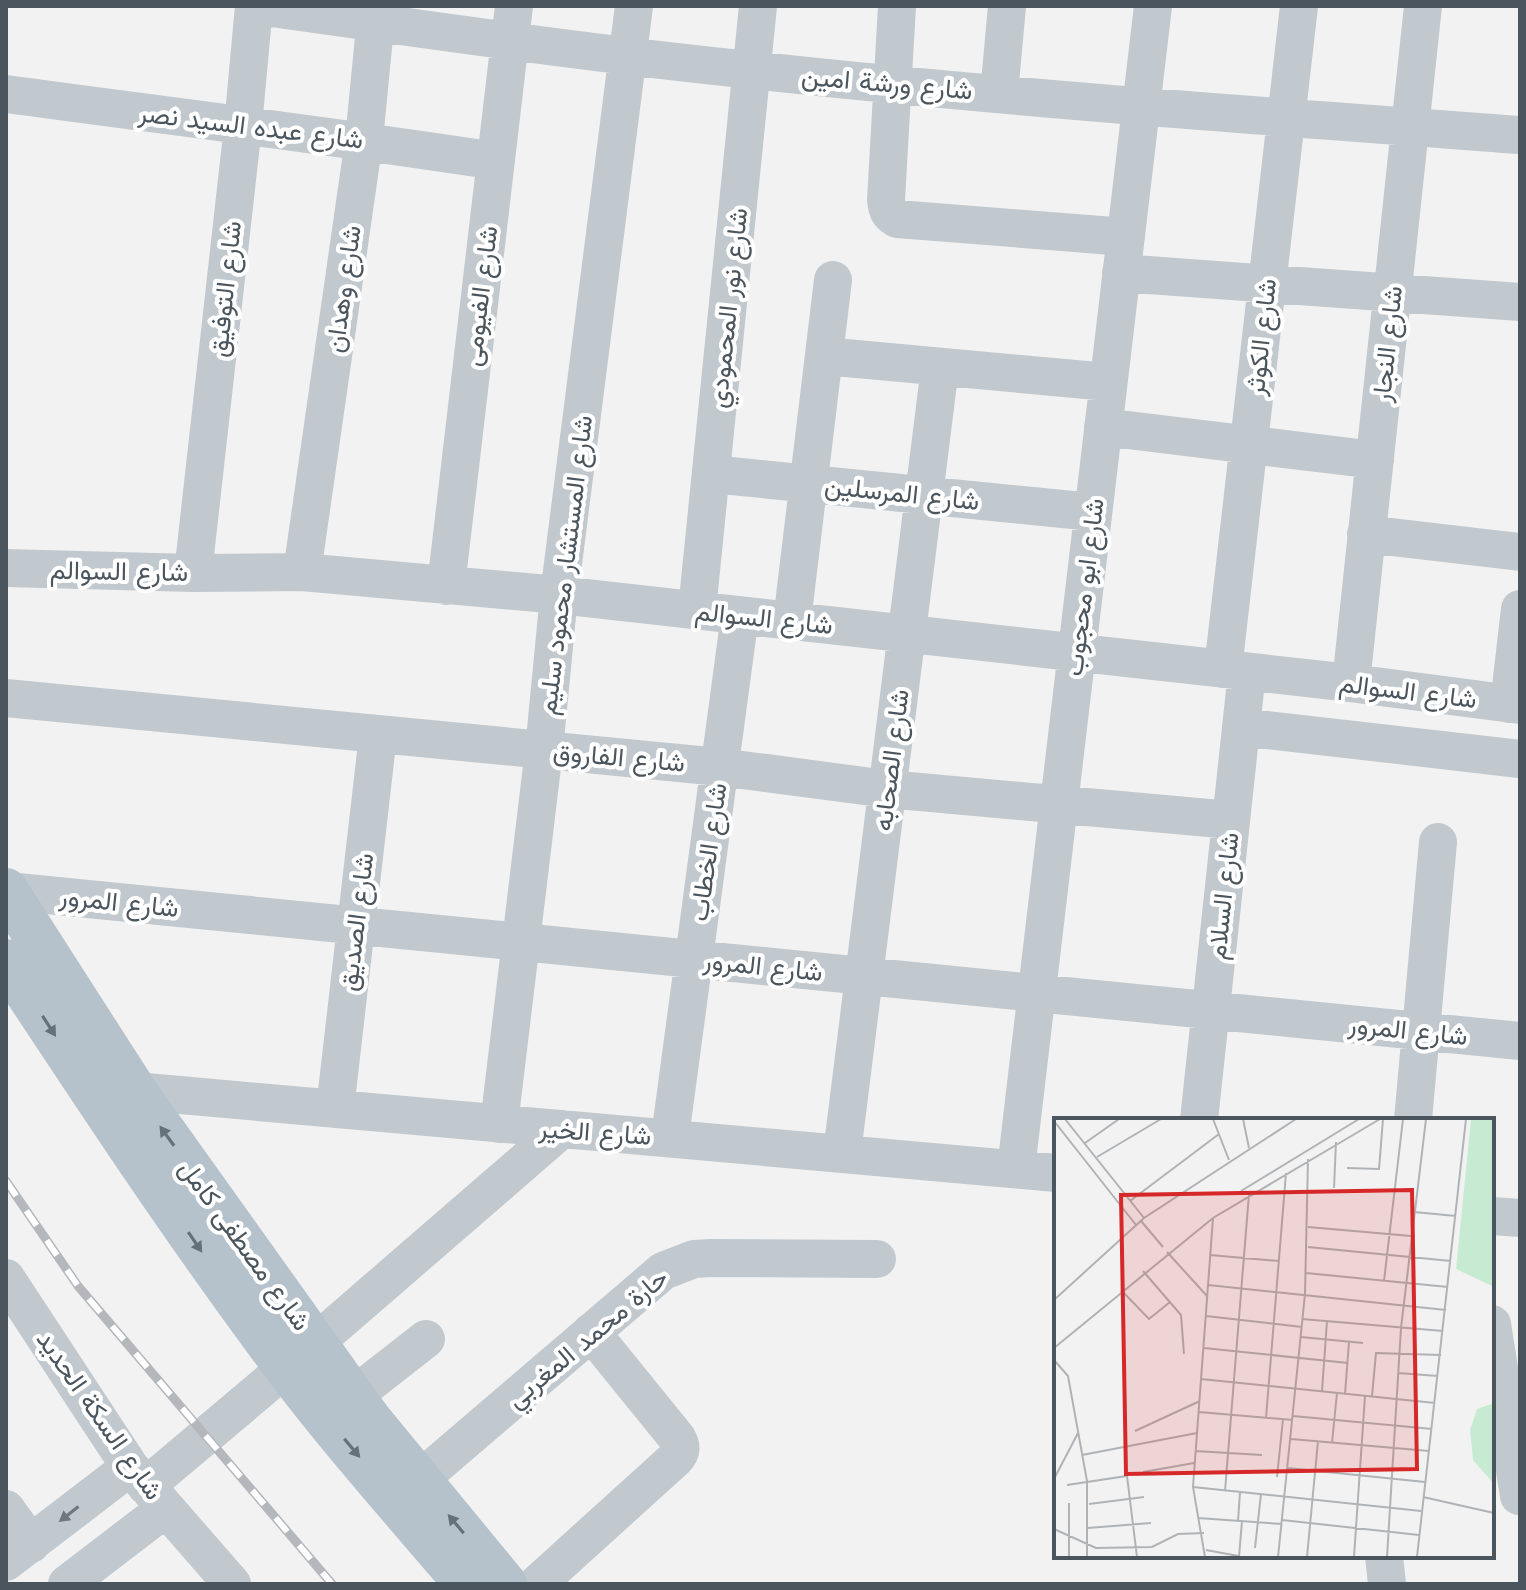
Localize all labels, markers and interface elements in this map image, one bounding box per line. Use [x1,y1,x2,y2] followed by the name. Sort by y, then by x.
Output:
[800,61,974,108] street label: شارع ورشة امين
[136,97,365,158] street label: شارع عبده السيد نصر
[703,206,759,410] street label: شارع نور المحمودي
[203,219,250,359] street label: شارع التوفيق
[319,223,370,355] street label: شارع وهدان
[457,224,506,368] street label: شارع الفيومى
[1240,277,1285,398] street label: شارع الكوثر
[1366,284,1411,405] street label: شارع النجار
[532,414,601,717] street label: شارع المستشار محمود سليم
[823,470,981,519] street label: شارع المرسلين
[1058,496,1113,678] street label: شارع ابو محجوب
[50,555,188,590] street label: شارع السوالم
[693,596,834,643] street label: شارع السوالم
[1337,668,1478,717] street label: شارع السوالم
[867,687,918,833] street label: شارع الصحابه
[551,736,686,781] street label: شارع الفاروق
[683,781,736,924] street label: شارع الخطاب
[1201,831,1248,961] street label: شارع السلام
[333,851,382,993] street label: شارع الصديق
[57,881,180,926] street label: شارع المرور
[701,945,824,990] street label: شارع المرور
[1346,1009,1469,1054] street label: شارع المرور
[41,1015,56,1037] one-way arrow
[537,1113,652,1154] street label: شارع الخير
[1054,1118,1494,1558] inset map
[160,1125,175,1146] one-way arrow
[171,1154,317,1338] street label: شارع مصطفى كامل
[187,1231,202,1252] one-way arrow
[500,1262,677,1419] street label: حارة محمد المغربي
[28,1325,169,1507] street label: شارع السكة الحديد
[343,1438,360,1458] one-way arrow
[59,1506,79,1522] one-way arrow
[448,1514,465,1534] one-way arrow

